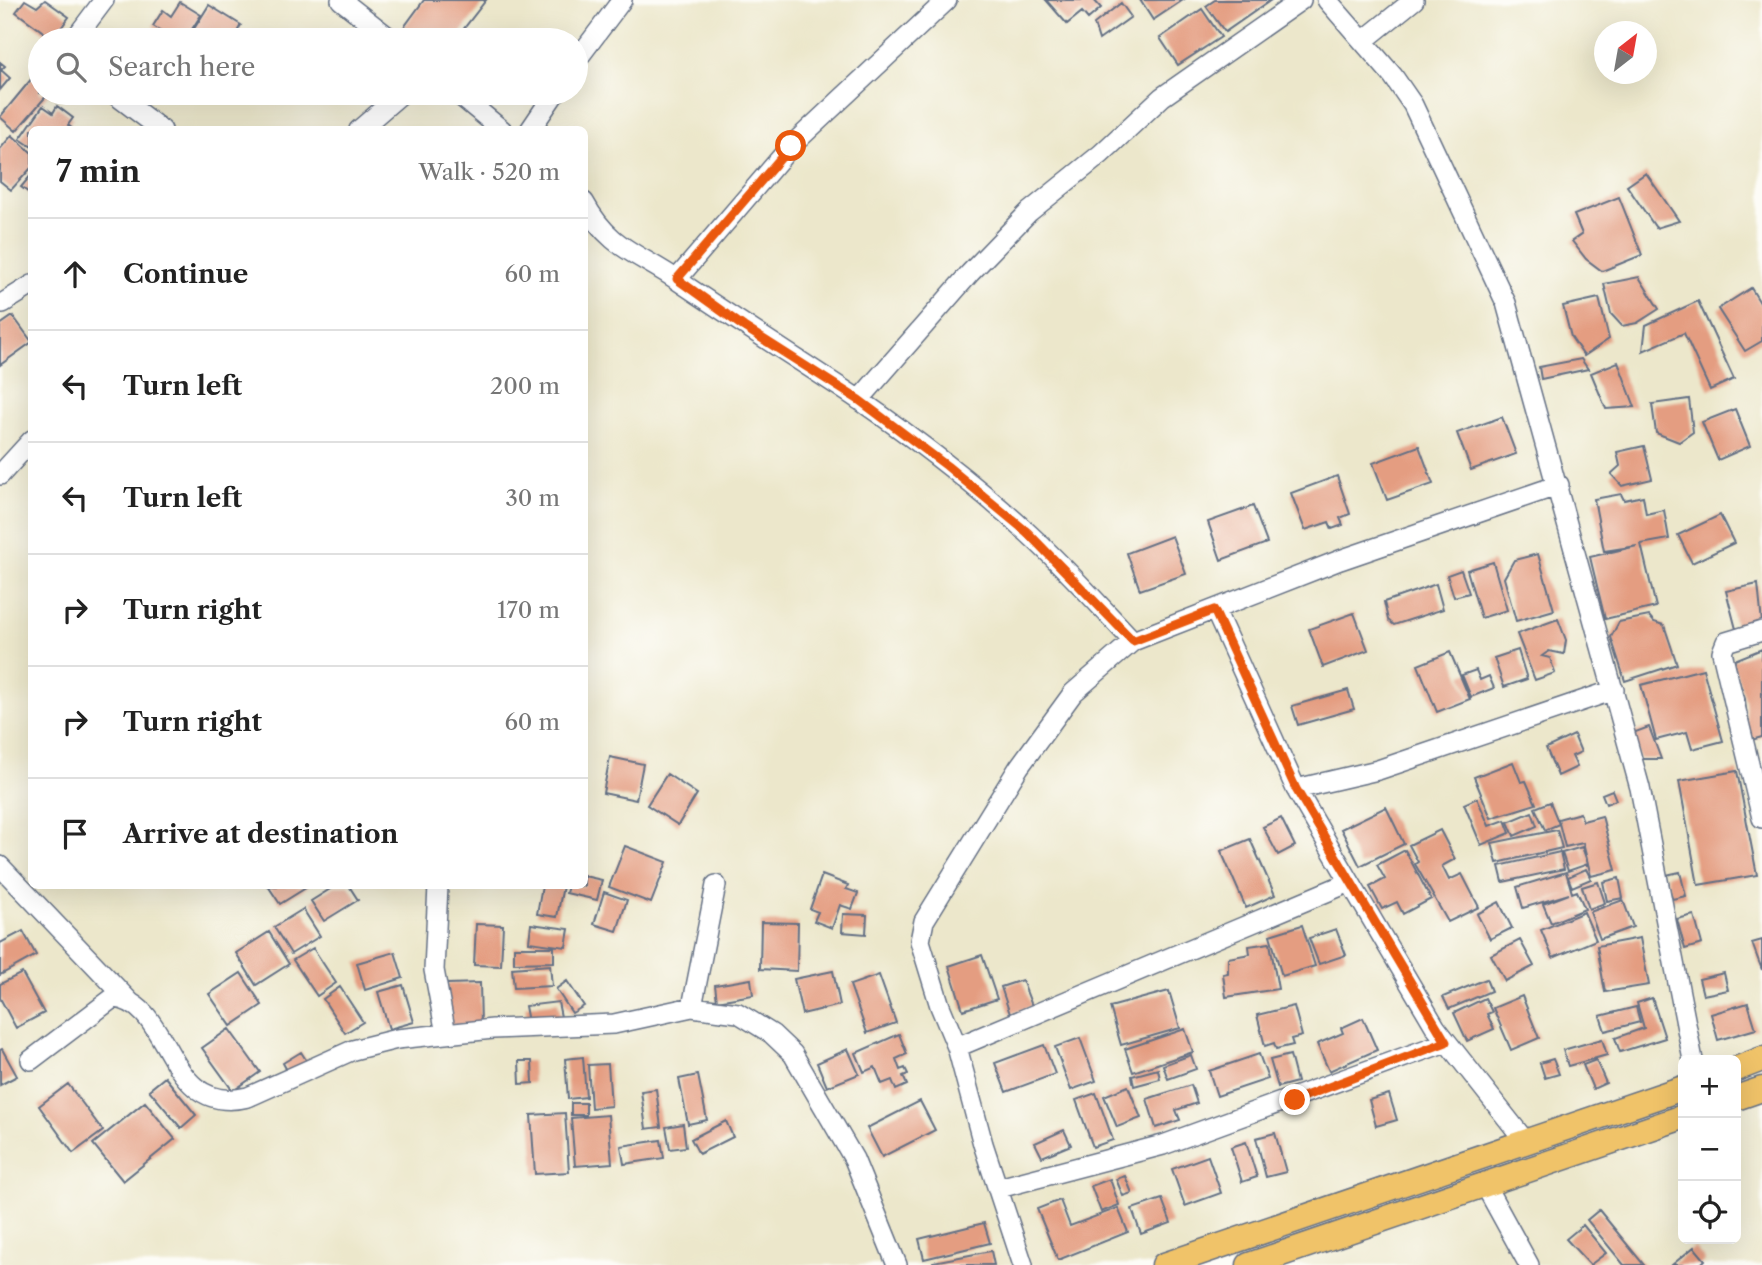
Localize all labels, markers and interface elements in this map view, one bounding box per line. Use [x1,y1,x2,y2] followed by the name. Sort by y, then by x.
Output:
[1594,21,1657,84] north arrow
[28,28,588,105] search box
[52,48,90,86] icon: search
[108,51,255,83] text: Search here
[775,130,806,161] route start
[56,153,140,190] text: 7 min
[419,158,560,186] text: Walk · 520 m
[56,255,94,293] icon: ahead
[123,258,248,290] text: Continue
[504,260,560,288] text: 60 m
[56,367,94,405] icon: left
[123,370,242,402] text: Turn left
[490,372,560,400] text: 200 m
[56,479,94,517] icon: left
[123,482,242,514] text: Turn left
[505,484,560,512] text: 30 m
[56,591,94,629] icon: right
[123,594,262,626] text: Turn right
[497,596,560,624] text: 170 m
[56,703,94,741] icon: right
[123,706,262,738] text: Turn right
[504,708,560,736] text: 60 m
[56,815,94,853] icon: arrive
[123,818,398,850] text: Arrive at destination
[1678,1055,1741,1244] map controls
[1678,1055,1741,1118] button: +
[1279,1084,1310,1115] route end
[1678,1118,1741,1181] button: −
[1678,1181,1741,1244] button: locate

